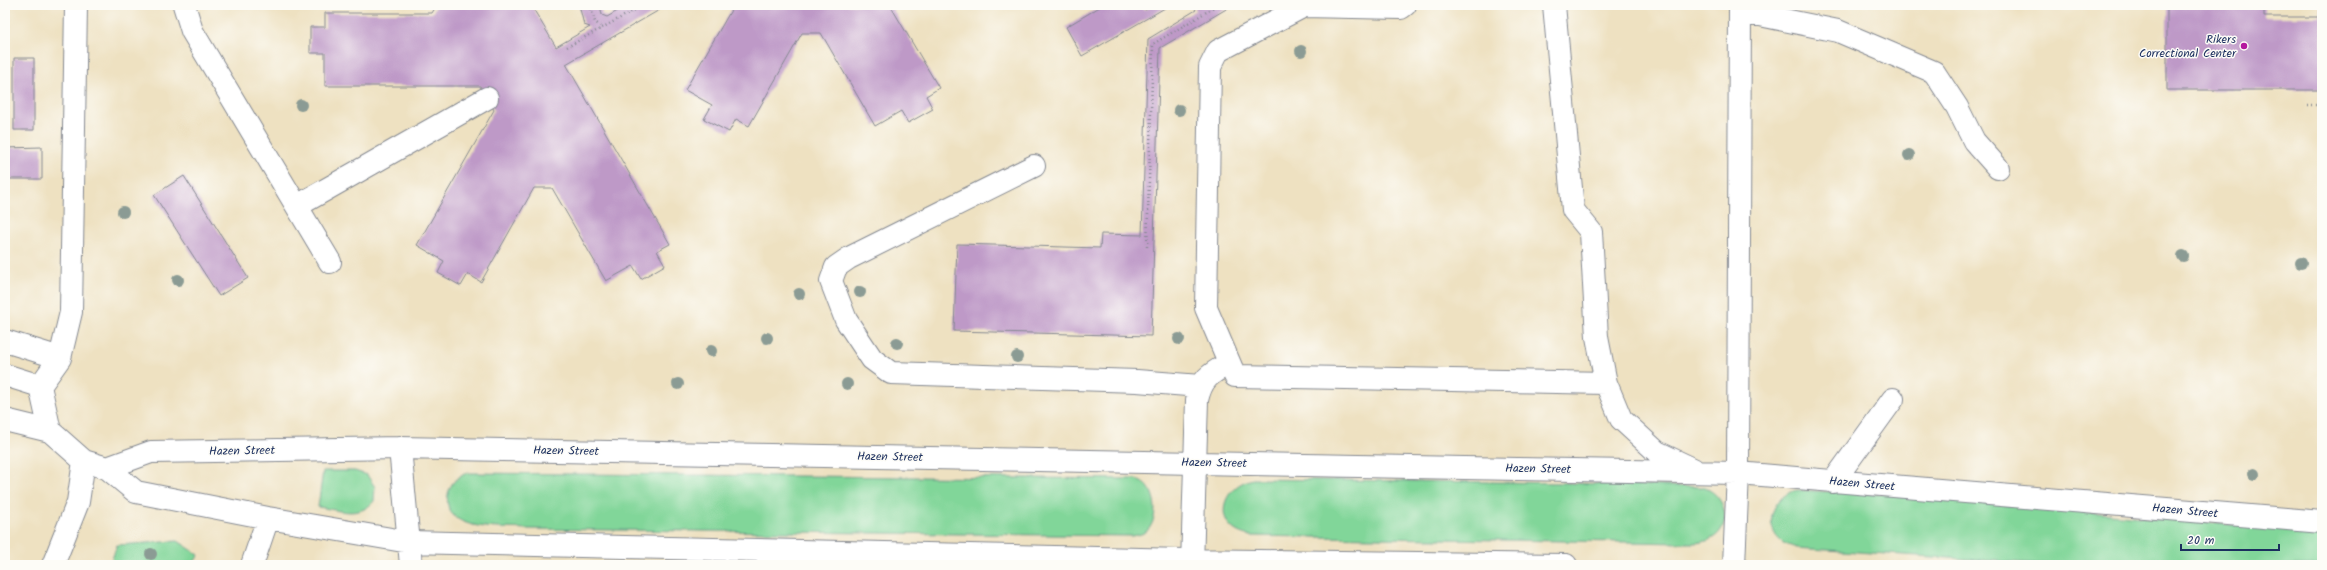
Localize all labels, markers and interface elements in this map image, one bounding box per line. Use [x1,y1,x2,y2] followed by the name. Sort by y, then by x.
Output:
[2139,30,2237,63] place label: Rikers Correctional Center
[2239,41,2249,51] marker: Rikers Correctional Center
[209,441,276,461] street label: Hazen Street
[533,441,600,461] street label: Hazen Street
[857,447,924,467] street label: Hazen Street
[1181,453,1248,473] street label: Hazen Street
[1505,459,1572,479] street label: Hazen Street
[1828,472,1896,496] street label: Hazen Street
[2151,499,2219,523] street label: Hazen Street
[2181,526,2279,552] scale bar
[2187,531,2215,550] text: 20 m

